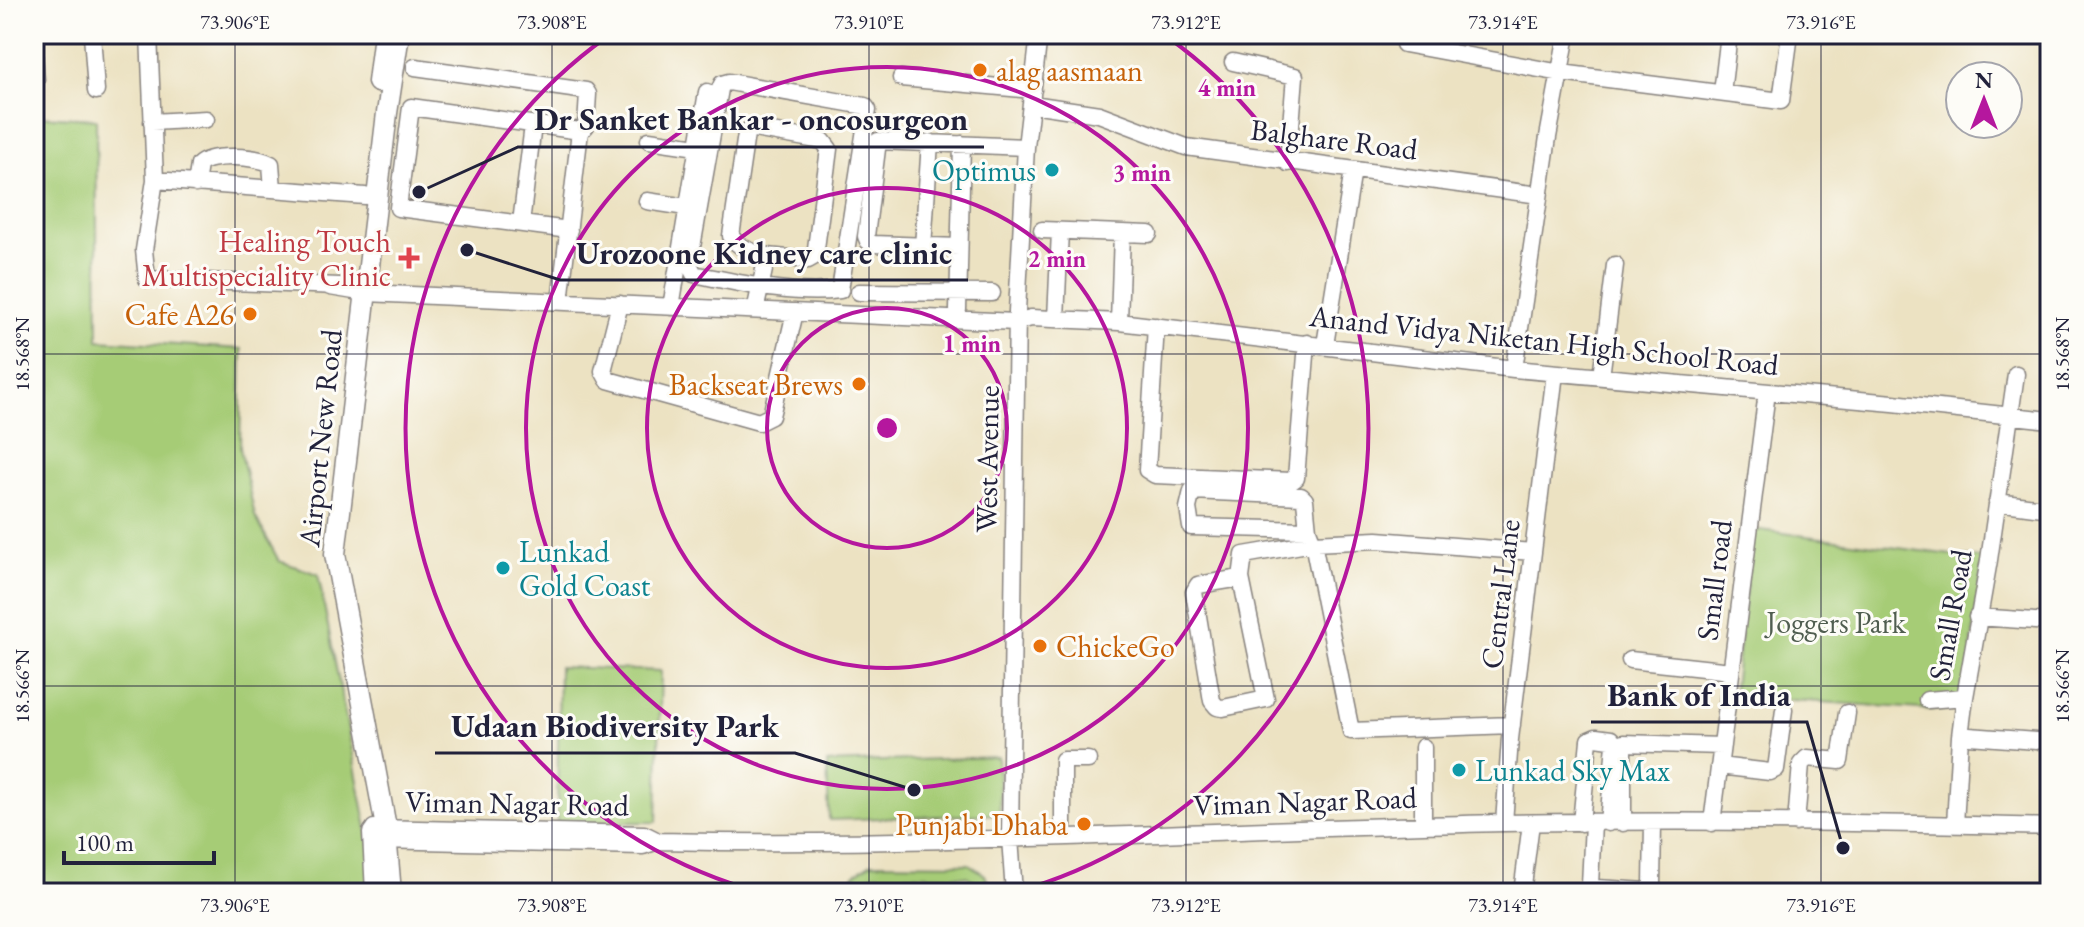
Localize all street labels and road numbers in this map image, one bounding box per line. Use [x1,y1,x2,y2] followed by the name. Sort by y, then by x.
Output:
[1248,109,1420,169] street label: Balghare Road
[1307,296,1781,384] street label: Anand Vidya Niketan High School Road
[289,326,351,550] street label: Airport New Road
[966,385,1008,533] street label: West Avenue
[1471,517,1529,671] street label: Central Lane
[1687,517,1741,642] street label: Small road
[1919,546,1981,684] street label: Small Road
[1193,778,1418,824] street label: Viman Nagar Road
[405,782,630,824] street label: Viman Nagar Road

